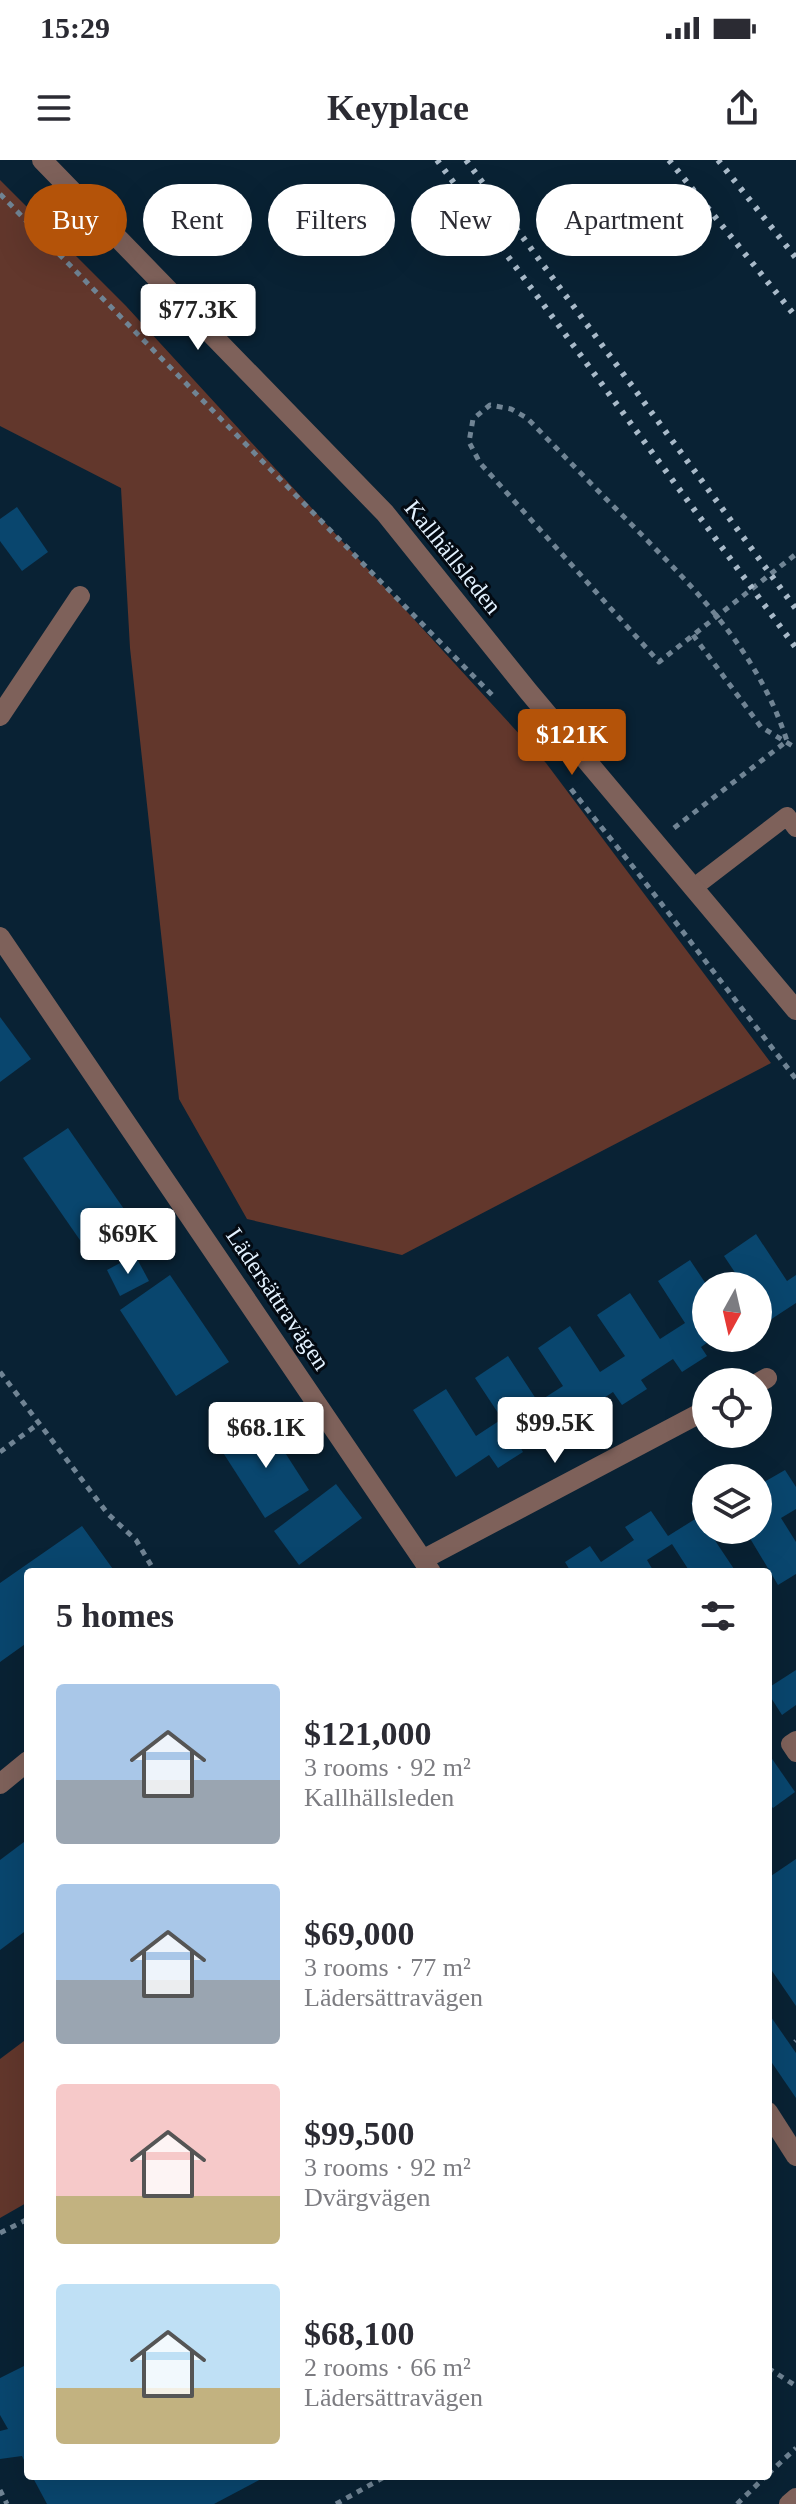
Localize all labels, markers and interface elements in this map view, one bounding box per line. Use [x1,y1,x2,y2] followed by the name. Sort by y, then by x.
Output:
[40,11,110,44] text: 15:29
[32,86,76,130] icon: menu
[720,86,764,130] icon: share
[327,88,469,128] text: Keyplace
[24,184,127,256] chip: Buy
[143,184,252,256] chip: Rent
[268,184,395,256] chip: Filters
[411,184,520,256] chip: New
[536,184,712,256] chip: Apartment
[133,284,263,352] pin: $77.3K
[159,295,237,324] text: $77.3K
[399,495,507,619] street label: Kallhällsleden
[516,709,628,777] pin: $121K
[536,720,608,749] text: $121K
[81,1208,175,1276] pin: $69K
[98,1219,158,1248] text: $69K
[221,1223,335,1375] street label: Lädersättravägen
[692,1272,772,1352] north arrow
[692,1272,772,1544] map controls
[692,1368,772,1448] button: locate
[490,1397,620,1465] pin: $99.5K
[201,1402,331,1470] pin: $68.1K
[516,1408,594,1437] text: $99.5K
[227,1413,305,1442] text: $68.1K
[692,1464,772,1544] button: layers
[696,1594,740,1638] icon: filters
[56,1597,174,1634] text: 5 homes
[304,1715,432,1752] text: $121,000
[120,1716,216,1812] icon: home
[304,1753,471,1782] text: 3 rooms · 92 m²
[304,1783,454,1812] text: Kallhällsleden
[304,1915,415,1952] text: $69,000
[120,1916,216,2012] icon: home
[304,1953,471,1982] text: 3 rooms · 77 m²
[304,1983,483,2012] text: Lädersättravägen
[304,2115,415,2152] text: $99,500
[120,2116,216,2212] icon: home
[304,2153,471,2182] text: 3 rooms · 92 m²
[304,2183,431,2212] text: Dvärgvägen
[304,2315,415,2352] text: $68,100
[120,2316,216,2412] icon: home
[304,2353,471,2382] text: 2 rooms · 66 m²
[304,2383,483,2412] text: Lädersättravägen

